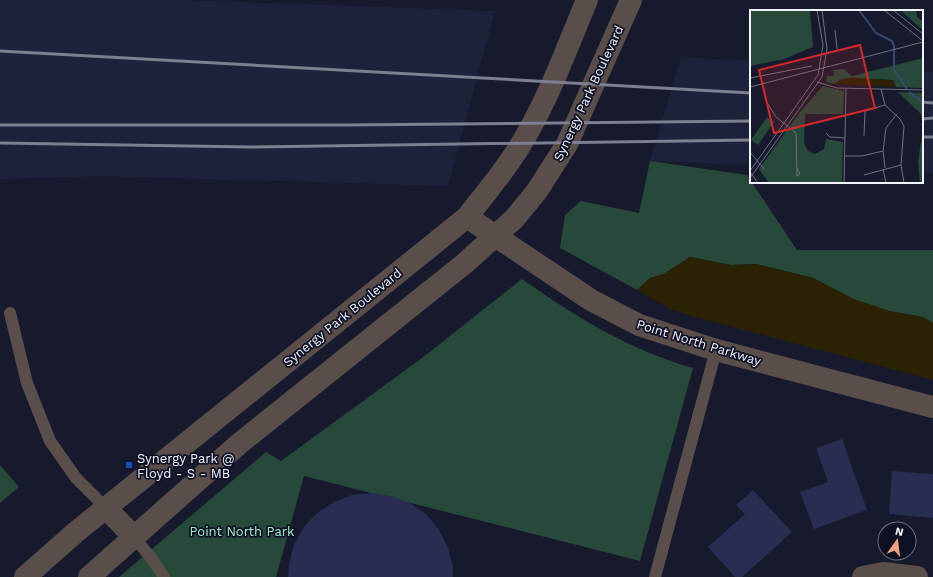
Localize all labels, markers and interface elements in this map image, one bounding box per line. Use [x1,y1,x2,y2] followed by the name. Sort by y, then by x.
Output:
[750,10,923,183] inset map
[550,23,627,163] street label: Synergy Park Boulevard
[280,265,405,370] street label: Synergy Park Boulevard
[635,316,763,369] street label: Point North Parkway
[137,451,235,481] place label: Synergy Park @ Floyd - S - MB
[124,460,134,470] marker: Synergy Park @ Floyd - S - MB
[877,521,917,561] north arrow
[190,524,295,539] park label: Point North Park
[894,524,905,539] text: N

